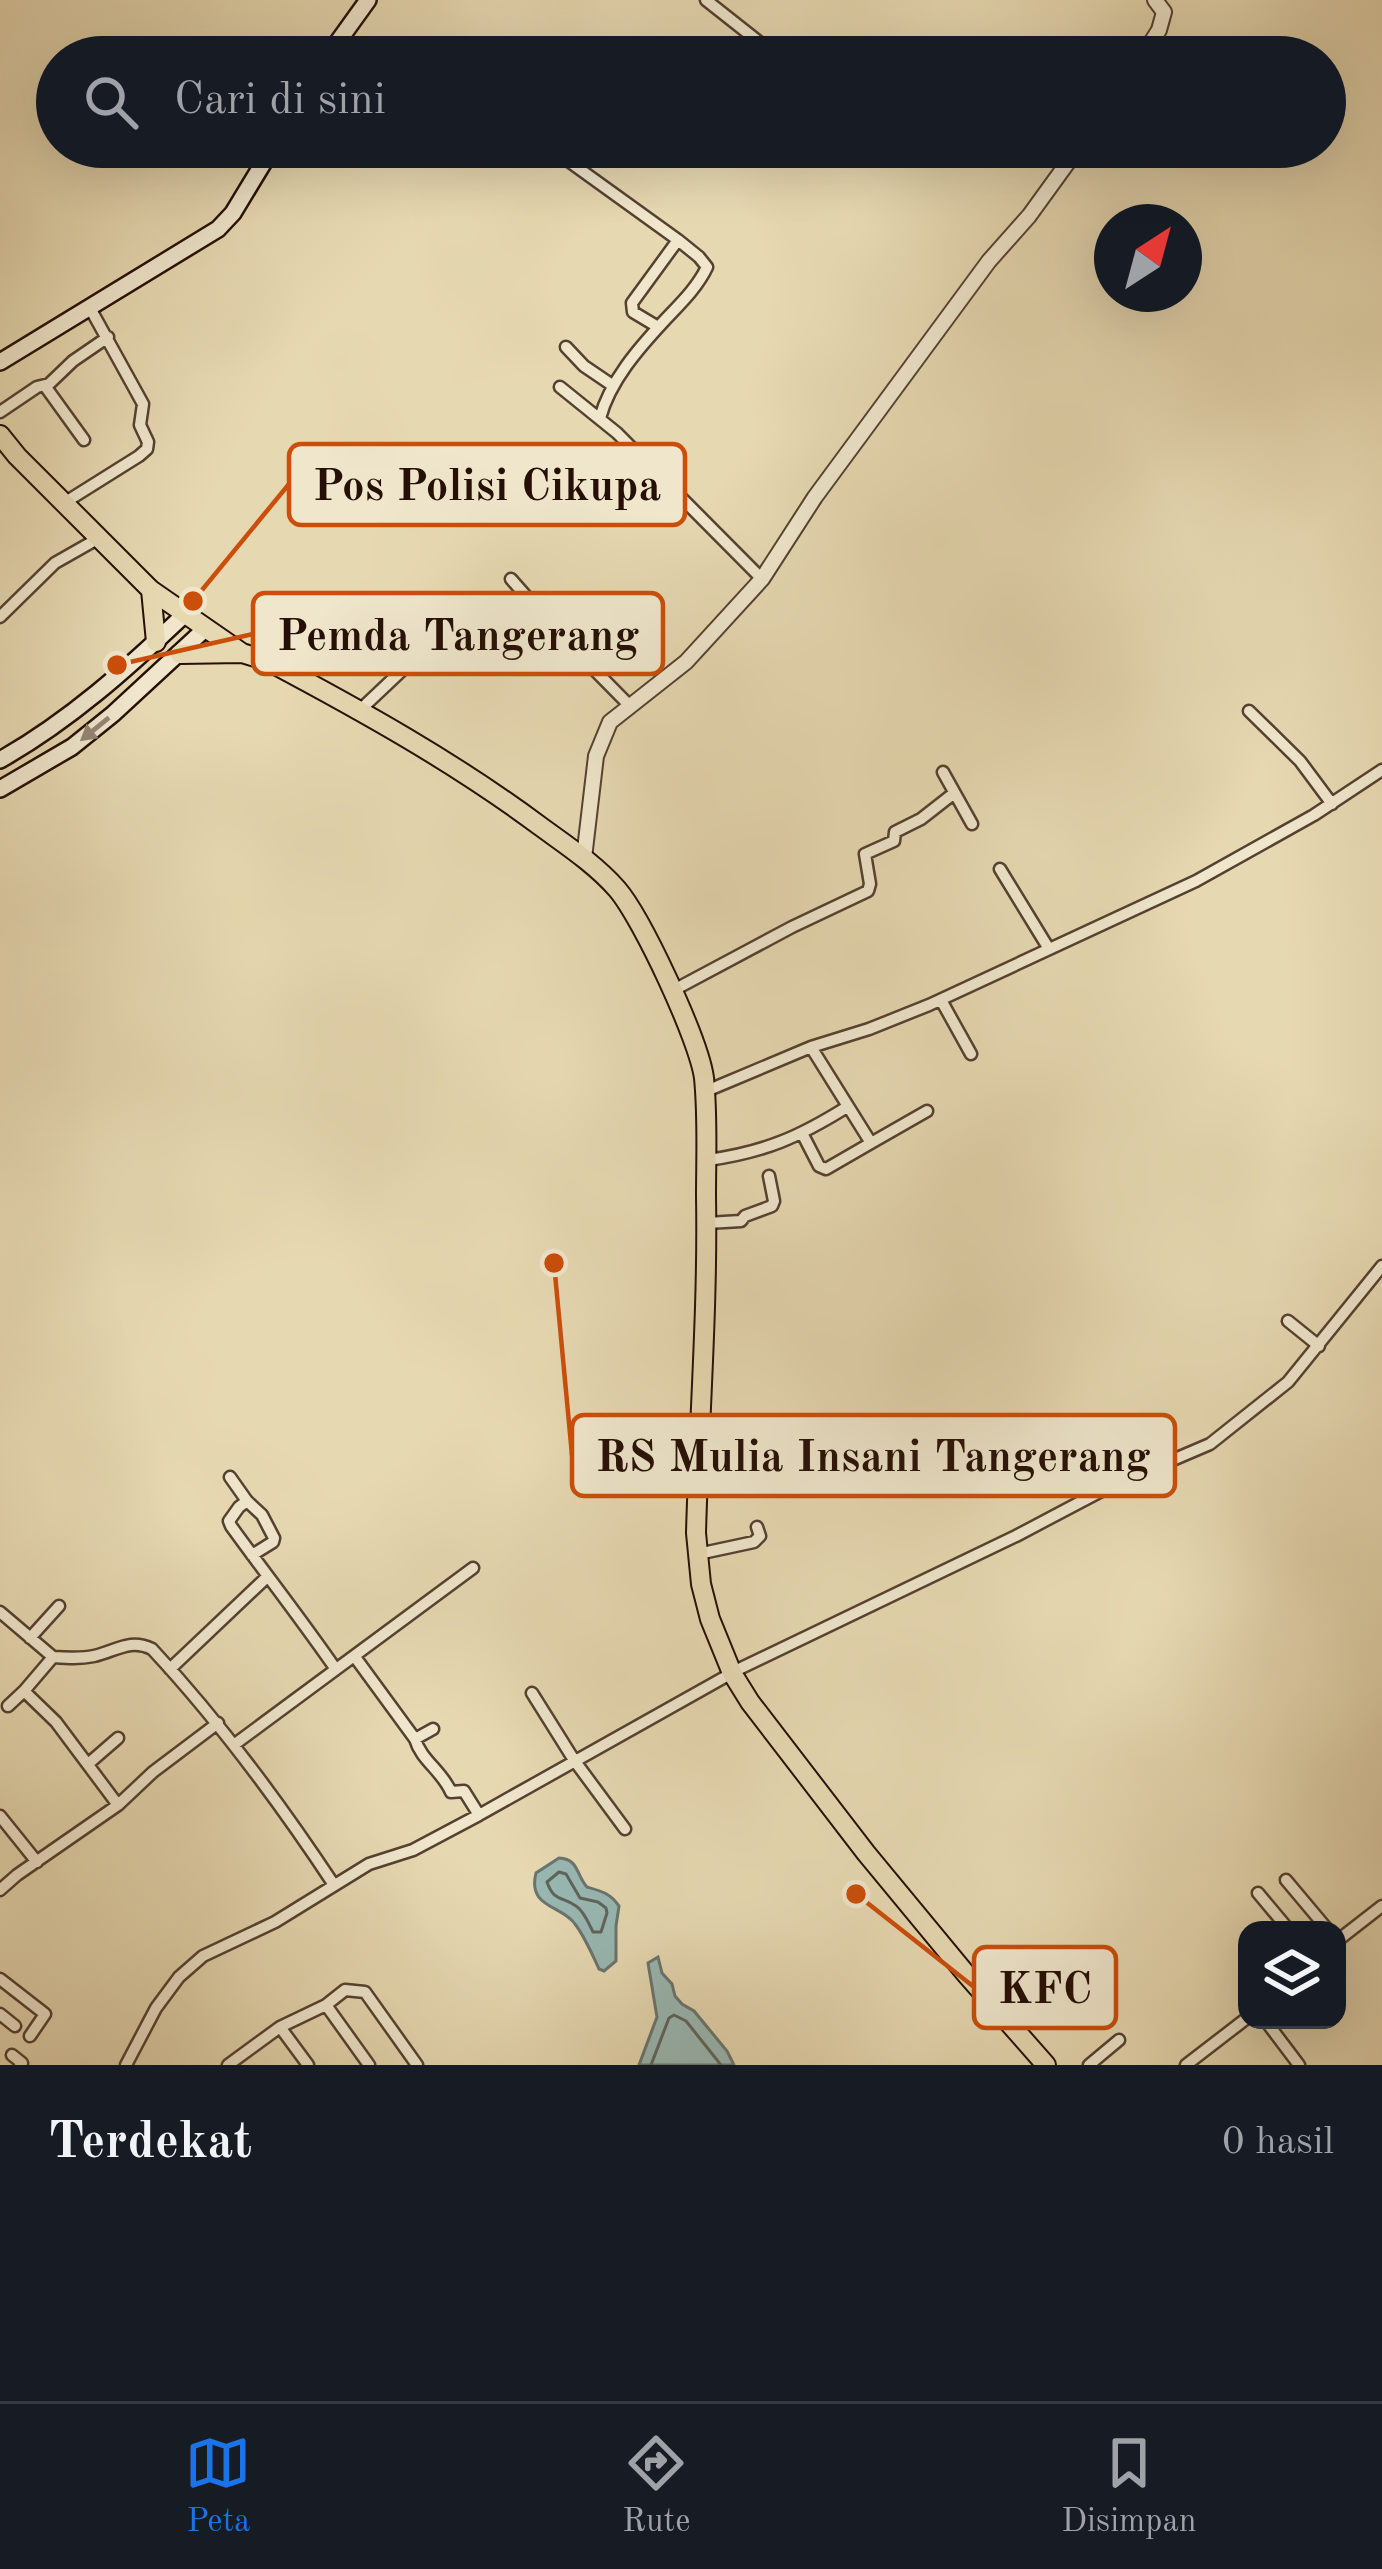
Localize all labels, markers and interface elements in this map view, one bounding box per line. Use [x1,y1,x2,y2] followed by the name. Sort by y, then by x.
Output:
[36,36,1346,168] search box
[78,69,144,135] icon: search
[174,79,386,124] text: Cari di sini
[1094,204,1202,312] north arrow
[289,444,685,525] callout: Pos Polisi Cikupa
[313,466,661,511] text: Pos Polisi Cikupa
[253,593,663,674] callout: Pemda Tangerang
[277,616,639,661] text: Pemda Tangerang
[80,715,110,741] one-way arrow
[572,1415,1175,1496] callout: RS Mulia Insani Tangerang
[595,1437,1151,1482] text: RS Mulia Insani Tangerang
[1238,1921,1346,2029] map controls
[1238,1921,1346,2029] button: layers
[974,1947,1116,2028] callout: KFC
[998,1969,1092,2014] text: KFC
[48,2118,252,2169] text: Terdekat
[1222,2123,1334,2162] text: 0 hasil
[185,2430,251,2543] tab: Peta
[622,2430,690,2543] tab: Rute
[1061,2430,1197,2543] tab: Disimpan

